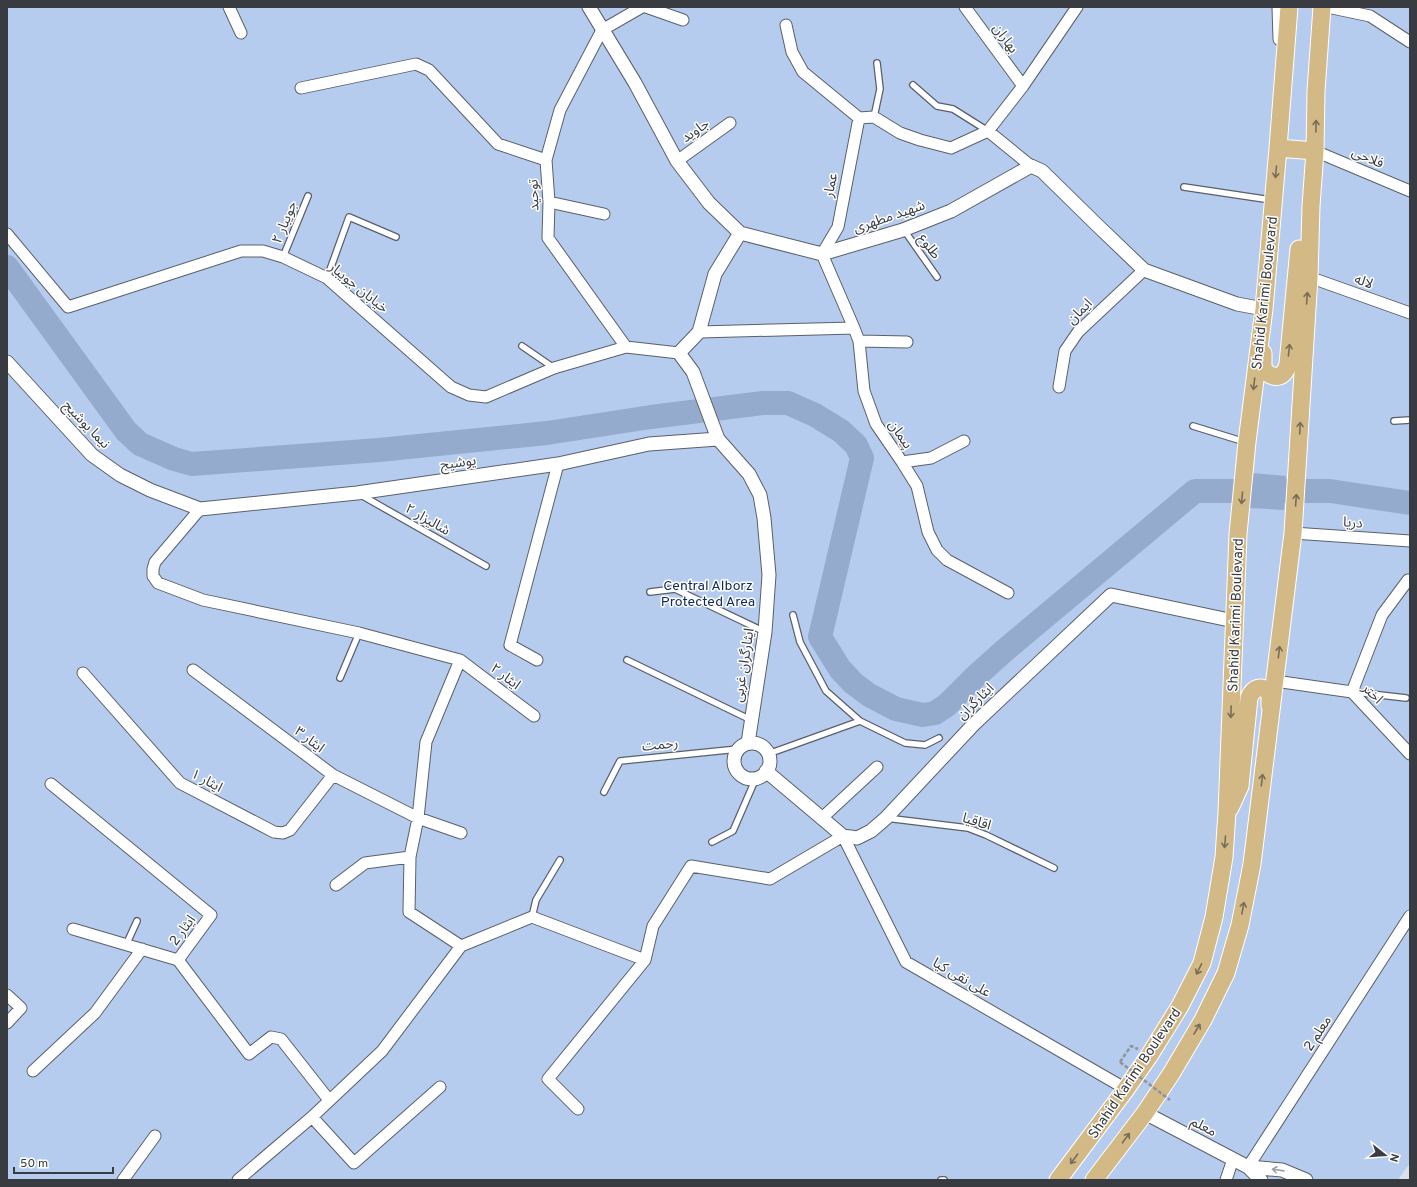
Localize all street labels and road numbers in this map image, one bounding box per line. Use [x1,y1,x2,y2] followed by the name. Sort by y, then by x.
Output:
[988,21,1021,57] street label: بهاران
[679,116,713,147] street label: جاوید
[1349,144,1386,173] street label: فلاحی
[821,172,842,200] street label: عمار
[525,179,544,211] street label: توحید
[851,197,928,238] street label: شهید مطهری
[269,199,302,246] street label: جویبار ۲
[1249,216,1282,371] street label: Shahid Karimi Boulevard
[913,231,944,264] street label: طلوع
[324,258,391,317] street label: خیابان جویبار
[1352,271,1375,294] street label: لاله
[1064,296,1096,328] street label: ایمان
[58,397,113,454] street label: نیما یوشیج
[884,417,916,453] street label: پیمان
[439,453,477,475] street label: یوشیج
[402,501,453,540] street label: شالیزار ۲
[1342,514,1364,533] street label: دریا
[1225,538,1248,692] street label: Shahid Karimi Boulevard
[730,627,759,704] street label: ایثارگران غربی
[487,660,523,694] street label: ایثار ۲
[1357,679,1386,708] street label: اختر
[954,680,998,724] street label: ایثارگران
[291,723,327,757] street label: ایثار ۳
[641,735,679,756] street label: رحمت
[188,766,225,797] street label: ایثار ۱
[960,810,993,835] street label: اقاقیا
[166,912,200,950] street label: ایثار 2
[929,955,993,1002] street label: علی نقی کیا
[1085,1005,1185,1142] street label: Shahid Karimi Boulevard
[1301,1013,1337,1055] street label: معلم 2
[1187,1114,1219,1142] street label: معلم

